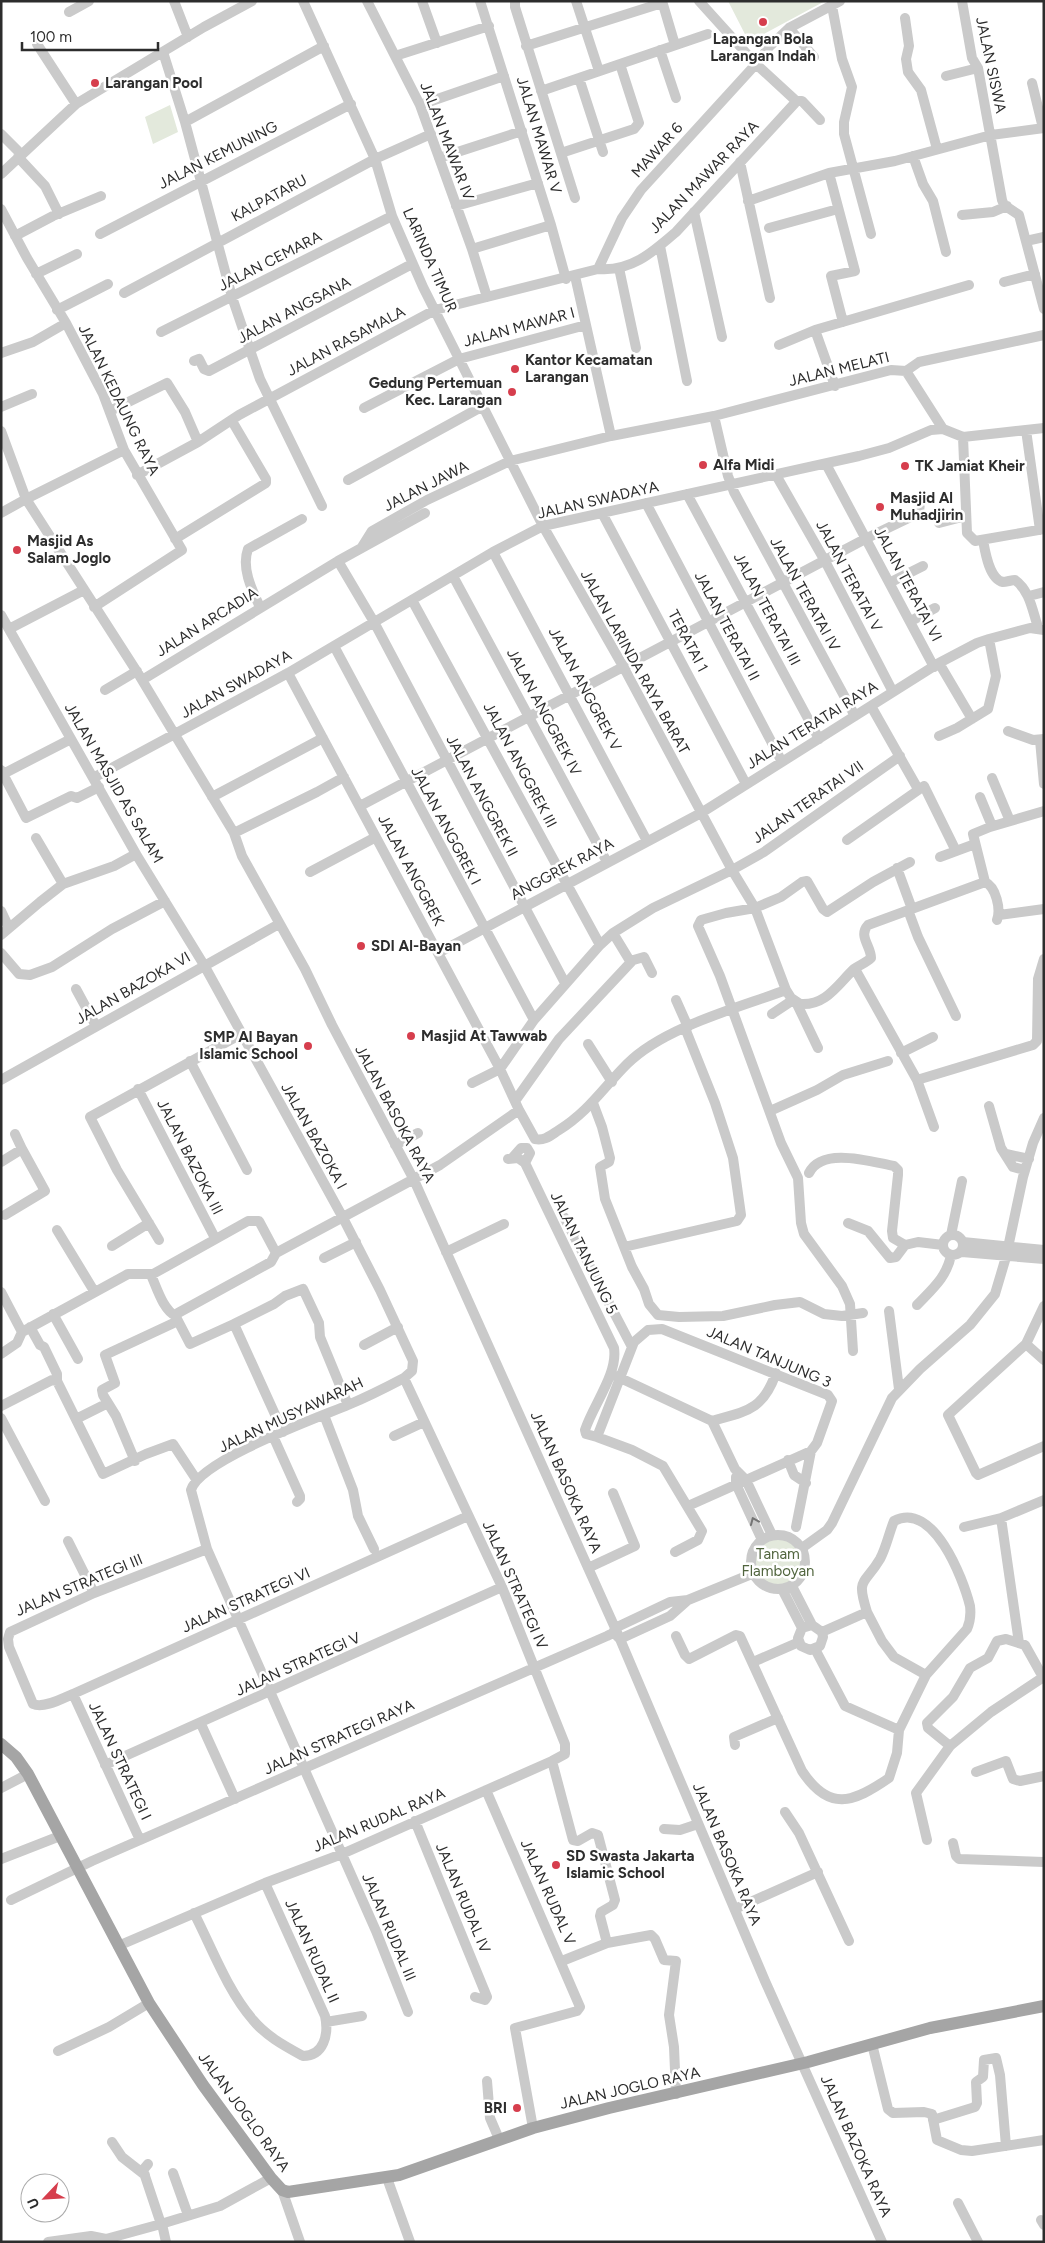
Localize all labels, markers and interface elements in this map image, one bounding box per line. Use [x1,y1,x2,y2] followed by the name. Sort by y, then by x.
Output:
[972,15,1010,115] street label: JALAN SISWA
[757,16,769,28] marker: Lapangan Bola Larangan Indah
[22,20,159,52] scale bar
[30,28,72,46] text: 100 m
[710,30,816,65] place label: Lapangan Bola Larangan Indah
[105,74,202,92] place label: Larangan Pool
[513,74,565,196] street label: JALAN MAWAR V
[89,77,101,89] marker: Larangan Pool
[416,79,478,203] street label: JALAN MAWAR IV
[155,117,281,193] street label: JALAN KEMUNING
[646,117,762,237] street label: JALAN MAWAR RAYA
[628,118,687,181] street label: MAWAR 6
[228,171,310,225] street label: KALPATARU
[399,205,461,315] street label: LARINDA TIMUR
[215,227,325,295] street label: JALAN CEMARA
[234,273,354,347] street label: JALAN ANGSANA
[284,302,408,380] street label: JALAN RASAMALA
[461,303,577,351] street label: JALAN MAWAR I
[75,322,163,478] street label: JALAN KEDAUNG RAYA
[787,348,891,390] street label: JALAN MELATI
[525,351,652,386] place label: Kantor Kecamatan Larangan
[509,363,521,375] marker: Kantor Kecamatan Larangan
[369,374,502,409] place label: Gedung Pertemuan Kec. Larangan
[506,386,518,398] marker: Gedung Pertemuan Kec. Larangan
[713,456,774,474] place label: Alfa Midi
[381,457,471,515] street label: JALAN JAWA
[915,457,1025,475] place label: TK Jamiat Kheir
[697,459,709,471] marker: Alfa Midi
[899,460,911,472] marker: TK Jamiat Kheir
[536,477,660,523] street label: JALAN SWADAYA
[890,489,963,524] place label: Masjid Al Muhadjirin
[874,501,886,513] marker: Masjid Al Muhadjirin
[812,517,886,635] street label: JALAN TERATAI V
[870,524,946,644] street label: JALAN TERATAI VI
[27,532,111,567] place label: Masjid As Salam Joglo
[766,534,844,655] street label: JALAN TERATAI IV
[11,544,23,556] marker: Masjid As Salam Joglo
[730,550,804,668] street label: JALAN TERATAI III
[577,567,694,758] street label: JALAN LARINDA RAYA BARAT
[691,568,763,684] street label: JALAN TERATAI II
[153,584,261,660] street label: JALAN ARCADIA
[664,607,712,675] street label: TERATAI 1
[545,624,625,754] street label: JALAN ANGGREK V
[503,645,585,779] street label: JALAN ANGGREK IV
[177,646,295,722] street label: JALAN SWADAYA
[743,677,881,773] street label: JALAN TERATAI RAYA
[479,699,561,831] street label: JALAN ANGGREK III
[61,700,167,866] street label: JALAN MASJID AS SALAM
[749,757,867,847] street label: JALAN TERATAI VII
[407,764,485,888] street label: JALAN ANGGREK II
[374,811,448,929] street label: JALAN ANGGREK I
[374,811,448,929] street label: JALAN ANGGREK
[507,834,617,904] street label: ANGGREK RAYA
[371,937,461,955] place label: SDI Al-Bayan
[355,940,367,952] marker: SDI Al-Bayan
[73,948,193,1028] street label: JALAN BAZOKA VI
[421,1027,547,1045] place label: Masjid At Tawwab
[199,1028,298,1063] place label: SMP Al Bayan Islamic School
[405,1030,417,1042] marker: Masjid At Tawwab
[302,1040,314,1052] marker: SMP Al Bayan Islamic School
[351,1042,439,1186] street label: JALAN BASOKA RAYA
[277,1080,351,1192] street label: JALAN BAZOKA I
[153,1096,227,1218] street label: JALAN BAZOKA III
[547,1189,621,1317] street label: JALAN TANJUNG 5
[704,1323,834,1391] street label: JALAN TANJUNG 3
[216,1374,366,1456] street label: JALAN MUSYAWARAH
[527,1408,605,1556] street label: JALAN BASOKA RAYA
[749,1517,760,1526] one-way arrow
[479,1518,552,1652] street label: JALAN STRATEGI IV
[742,1545,814,1580] park label: Tanam Flamboyan
[13,1550,145,1620] street label: JALAN STRATEGI III
[179,1564,313,1636] street label: JALAN STRATEGI VI
[233,1628,364,1700] street label: JALAN STRATEGI V
[261,1696,417,1778] street label: JALAN STRATEGI RAYA
[85,1699,155,1823] street label: JALAN STRATEGI I
[689,1780,765,1928] street label: JALAN BASOKA RAYA
[310,1784,448,1856] street label: JALAN RUDAL RAYA
[517,1836,580,1948] street label: JALAN RUDAL V
[432,1840,494,1956] street label: JALAN RUDAL IV
[566,1847,695,1882] place label: SD Swasta Jakarta Islamic School
[550,1859,562,1871] marker: SD Swasta Jakarta Islamic School
[358,1870,420,1984] street label: JALAN RUDAL III
[281,1897,343,2005] street label: JALAN RUDAL II
[195,2049,293,2175] street label: JALAN JOGLO RAYA
[558,2063,702,2113] street label: JALAN JOGLO RAYA
[817,2072,895,2220] street label: JALAN BAZOKA RAYA
[484,2099,507,2117] place label: BRI
[511,2102,523,2114] marker: BRI
[20,2173,70,2223] north arrow
[24,2195,43,2211] text: U

